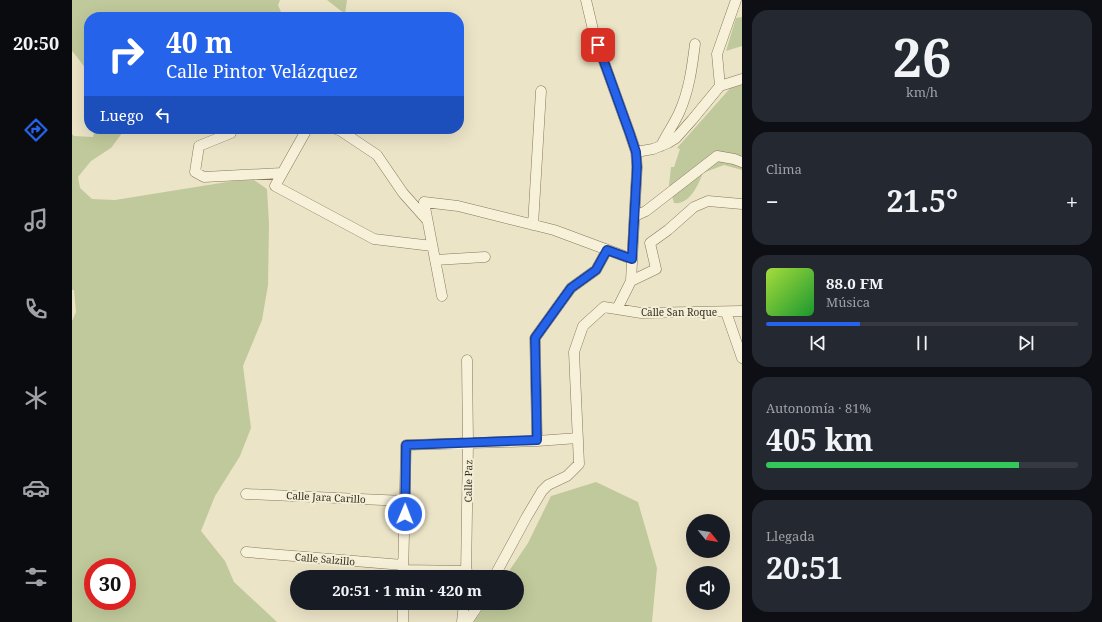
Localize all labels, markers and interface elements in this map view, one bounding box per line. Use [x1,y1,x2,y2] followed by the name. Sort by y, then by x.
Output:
[893,21,951,92] text: 26
[166,23,233,61] text: 40 m
[100,28,152,80] icon: right
[581,28,615,62] pin
[13,31,59,55] text: 20:50
[587,34,609,56] icon: arrive
[166,59,358,83] text: Calle Pintor Velázquez
[906,83,938,101] text: km/h
[152,104,174,126] icon: left
[100,105,144,125] text: Luego
[22,116,50,144] icon: directions
[766,160,802,178] text: Clima
[886,180,958,221] text: 21.5°
[766,186,779,216] text: −
[1066,186,1078,216] text: +
[22,206,50,234] icon: music
[826,273,883,293] text: 88.0 FM
[826,293,870,311] text: Música
[22,295,50,323] icon: phone
[641,305,717,319] street label: Calle San Roque
[807,332,829,354] icon: previous
[911,332,933,354] icon: pause
[1015,332,1037,354] icon: next
[22,384,50,412] icon: climate
[766,399,871,417] text: Autonomía · 81%
[766,419,873,460] text: 405 km
[461,460,475,502] street label: Calle Paz
[22,474,50,502] icon: car
[286,488,366,506] street label: Calle Jara Carillo
[384,493,426,535] position arrow
[686,514,730,558] north arrow
[686,514,730,610] map controls
[766,527,815,545] text: Llegada
[766,547,843,588] text: 20:51
[294,549,356,569] street label: Calle Salzillo
[84,558,136,610] speed limit sign: 30
[22,563,50,591] icon: filters
[686,566,730,610] button: sound
[332,580,482,600] text: 20:51 · 1 min · 420 m

